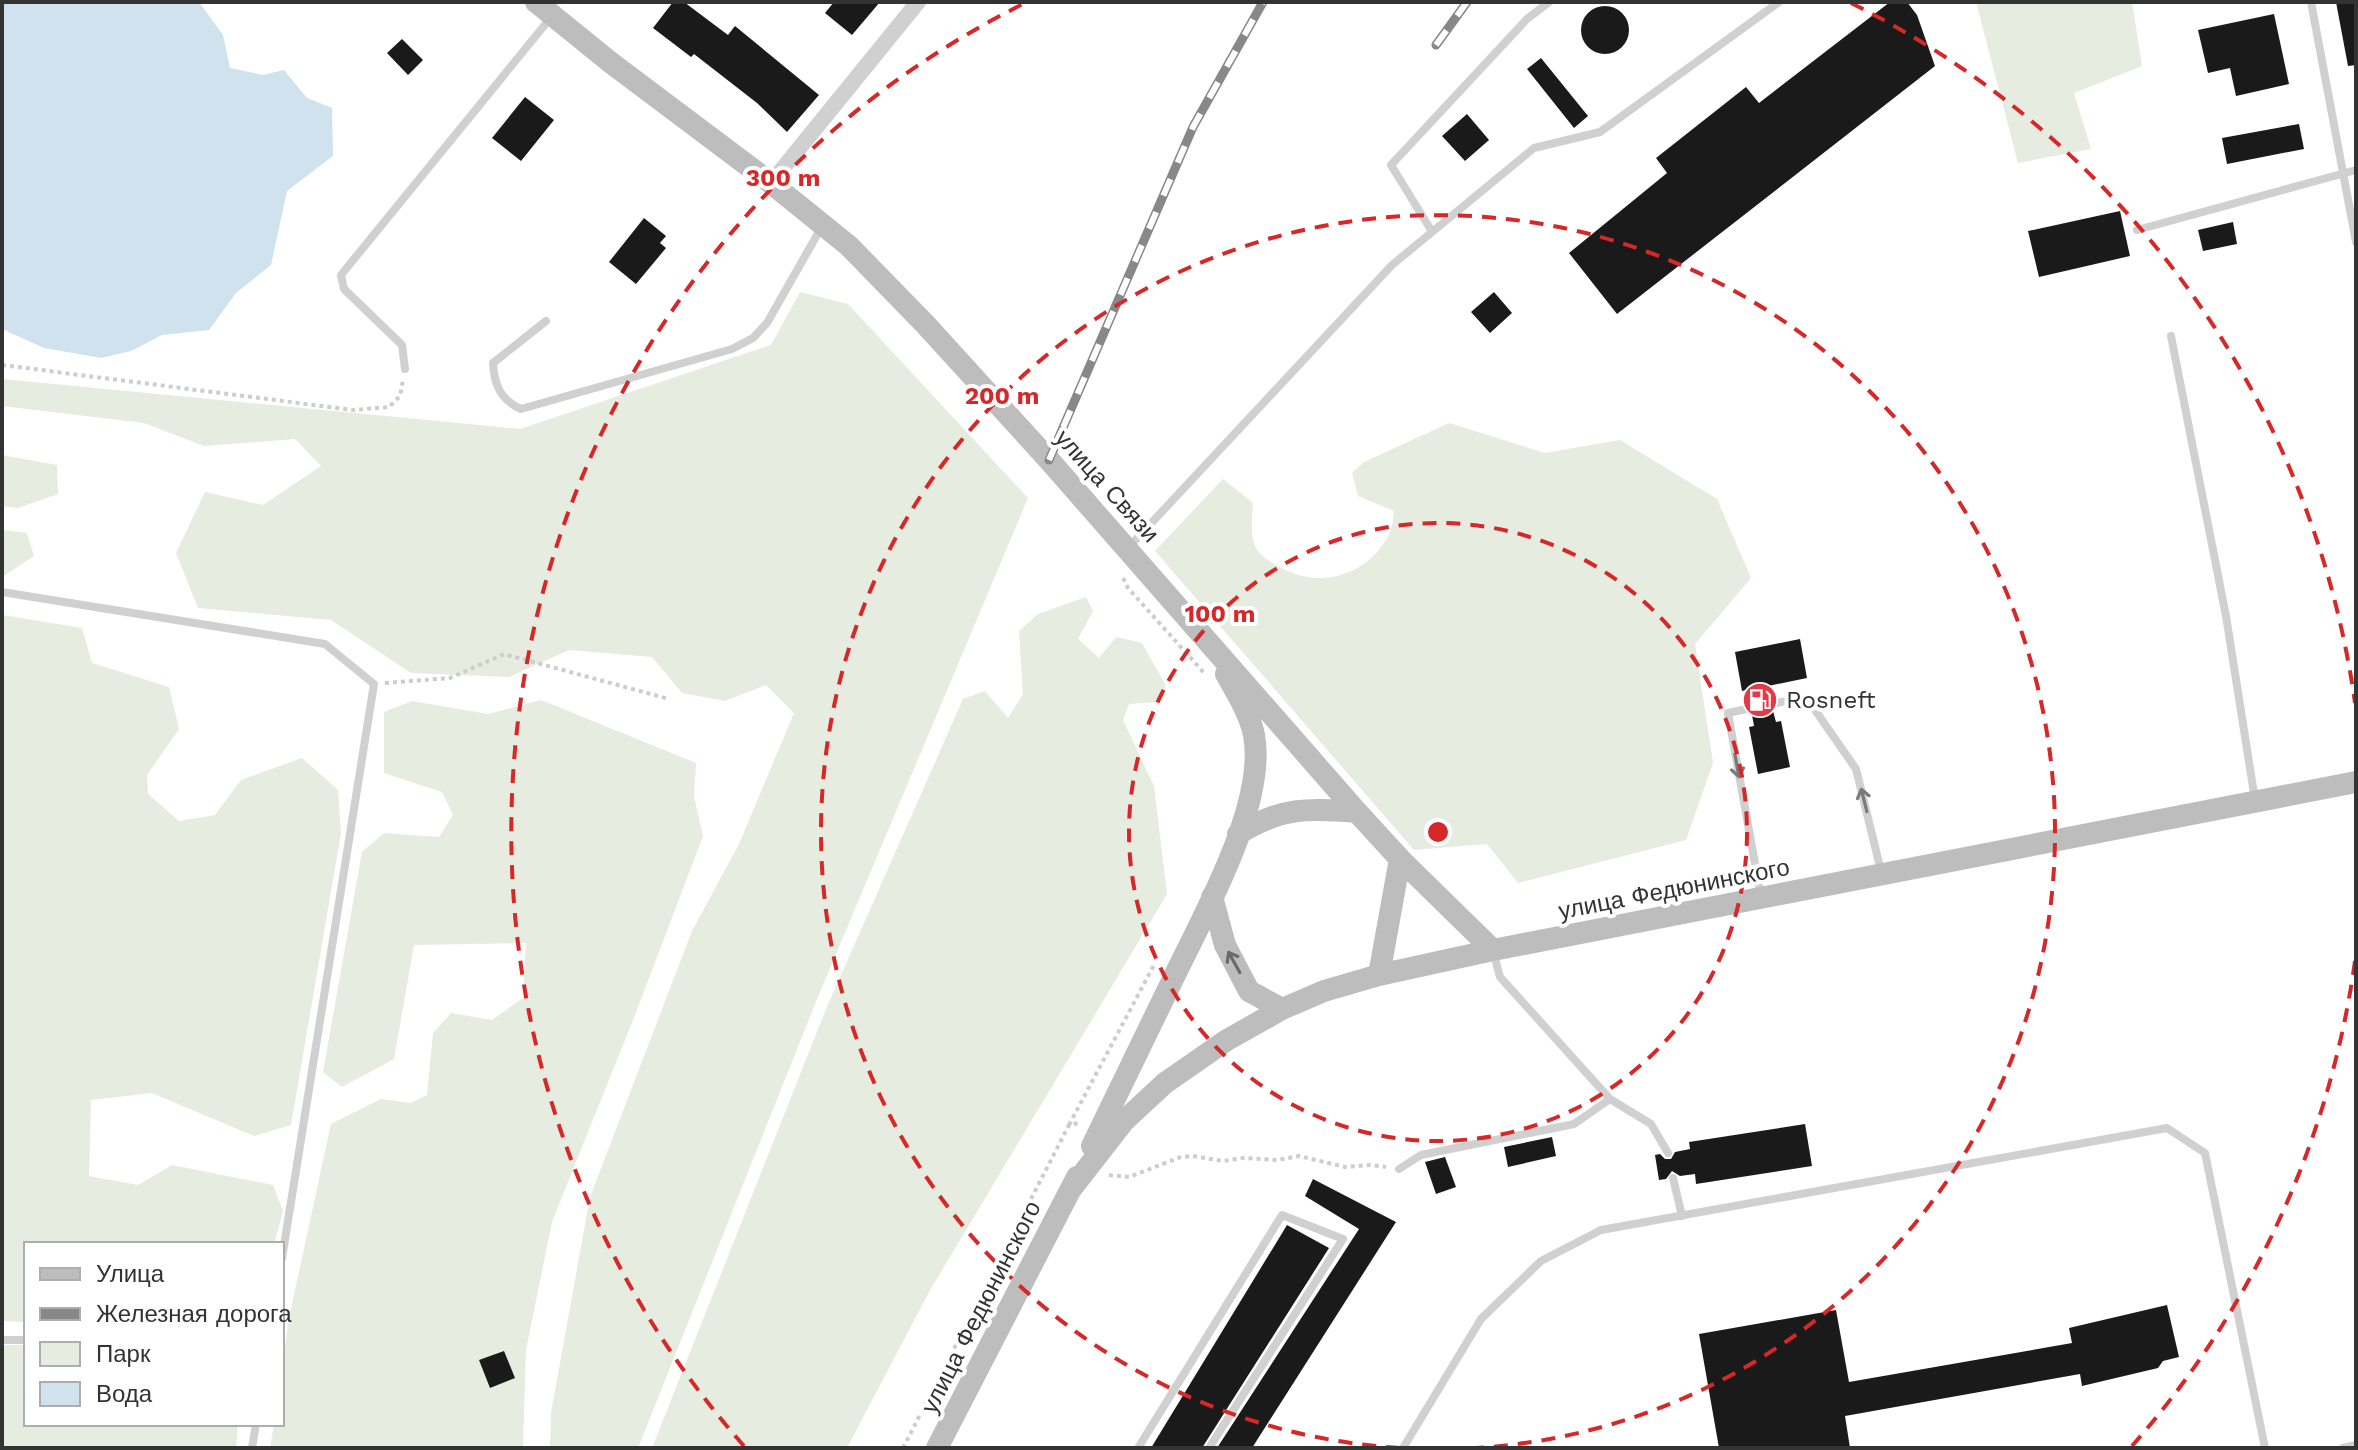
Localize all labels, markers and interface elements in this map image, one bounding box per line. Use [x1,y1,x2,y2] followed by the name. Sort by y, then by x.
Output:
[746,164,820,192] text: 300 m
[965,382,1039,410] text: 200 m
[1049,424,1165,548] street label: улица Связи
[1185,600,1255,628] text: 100 m
[1741,681,1779,719] fuel station icon: Rosneft
[1786,686,1875,714] place label: Rosneft
[1731,753,1746,779] one-way arrow
[1855,788,1870,813] one-way arrow
[1424,818,1452,846] centre of rings
[1556,853,1792,925] street label: улица Федюнинского
[1226,951,1241,975] one-way arrow
[915,1196,1047,1418] street label: улица Федюнинского
[24,1242,284,1426] legend
[96,1260,165,1288] text: Улица
[96,1300,292,1328] text: Железная дорога
[96,1340,151,1368] text: Парк
[96,1380,153,1408] text: Вода

